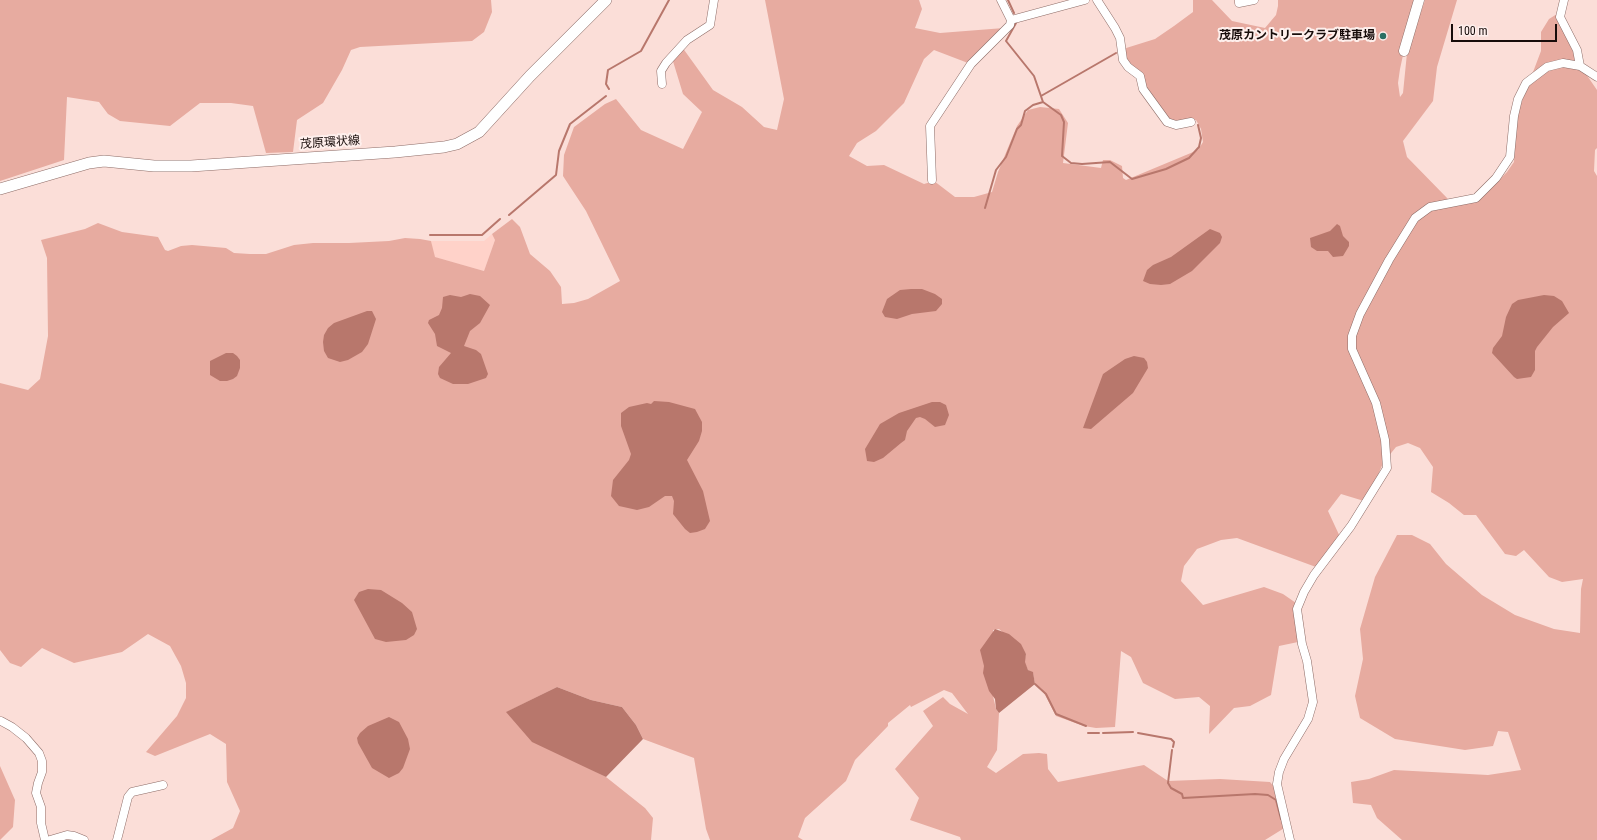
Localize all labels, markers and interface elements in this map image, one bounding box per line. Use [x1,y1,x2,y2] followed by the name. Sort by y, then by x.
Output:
[1453,16,1559,42] scale bar
[1458,24,1488,38] text: 100 m
[1219,29,1375,43] place label: 茂原カントリークラブ駐車場
[1378,31,1388,41] marker: 茂原カントリークラブ駐車場
[300,134,360,152] street label: 茂原環状線

